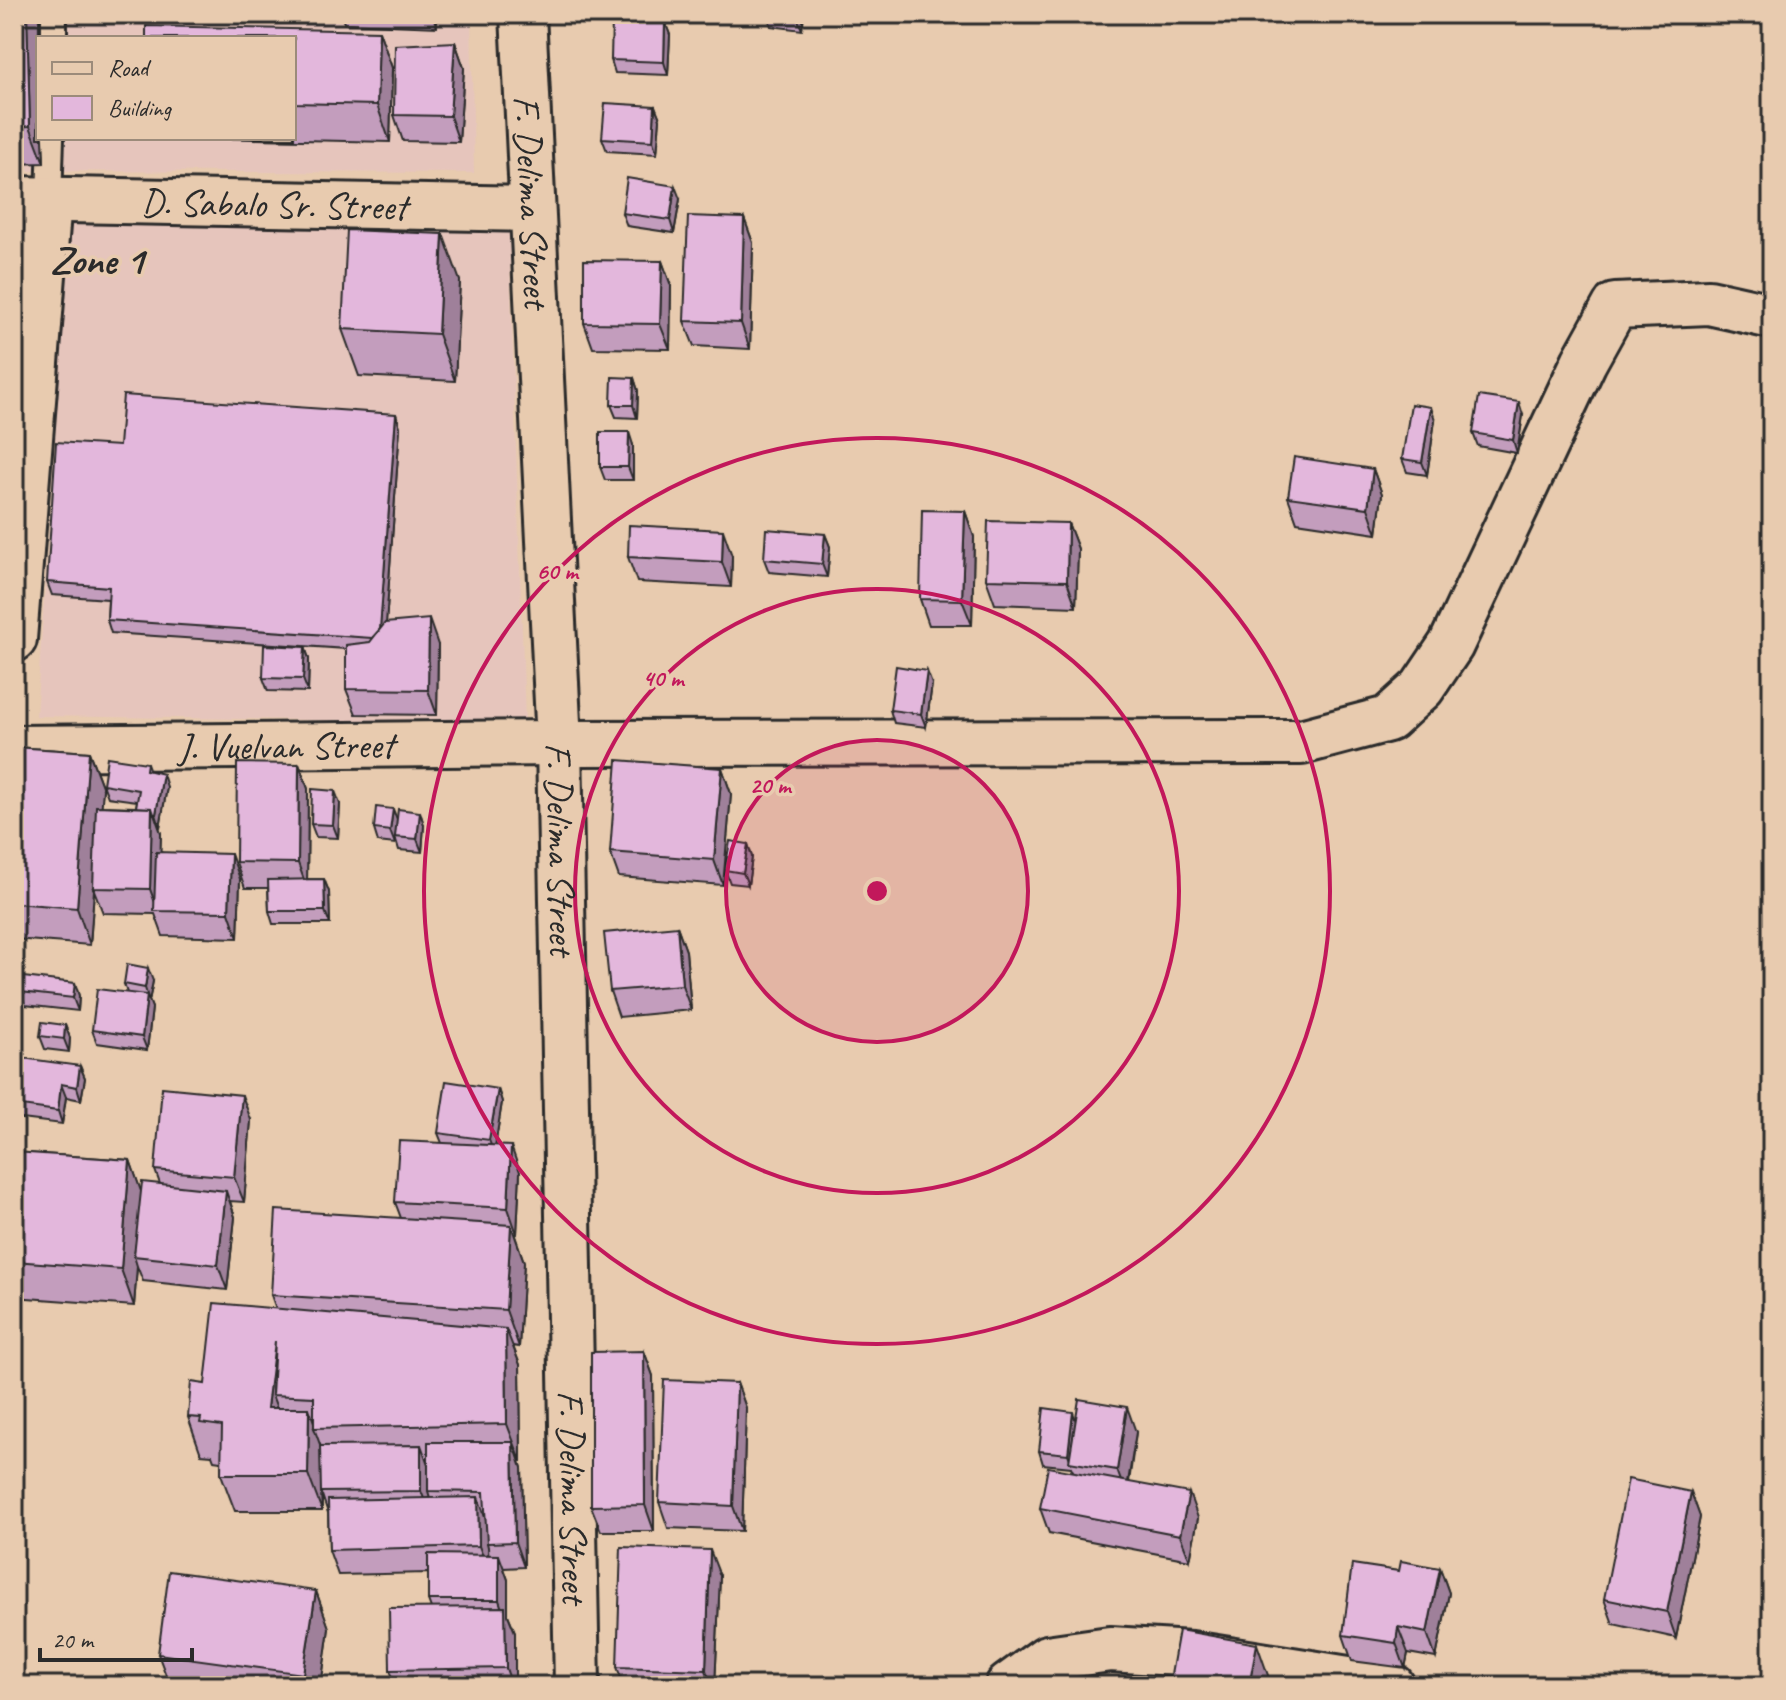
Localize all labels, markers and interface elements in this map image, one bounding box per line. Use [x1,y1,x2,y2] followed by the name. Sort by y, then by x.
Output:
[36,36,296,140] legend
[108,53,152,83] text: Road
[108,93,173,123] text: Building
[503,94,561,313] street label: F. Delima Street
[141,178,413,231] street label: D. Sabalo Sr. Street
[50,235,148,285] district label: Zone 1
[536,556,580,586] text: 60 m
[642,663,686,693] text: 40 m
[176,721,400,771] street label: J. Vuelvan Street
[535,742,586,959] street label: F. Delima Street
[749,770,793,800] text: 20 m
[863,877,891,905] centre of rings
[547,1390,598,1607] street label: F. Delima Street
[40,1612,192,1662] scale bar
[52,1625,95,1655] text: 20 m

